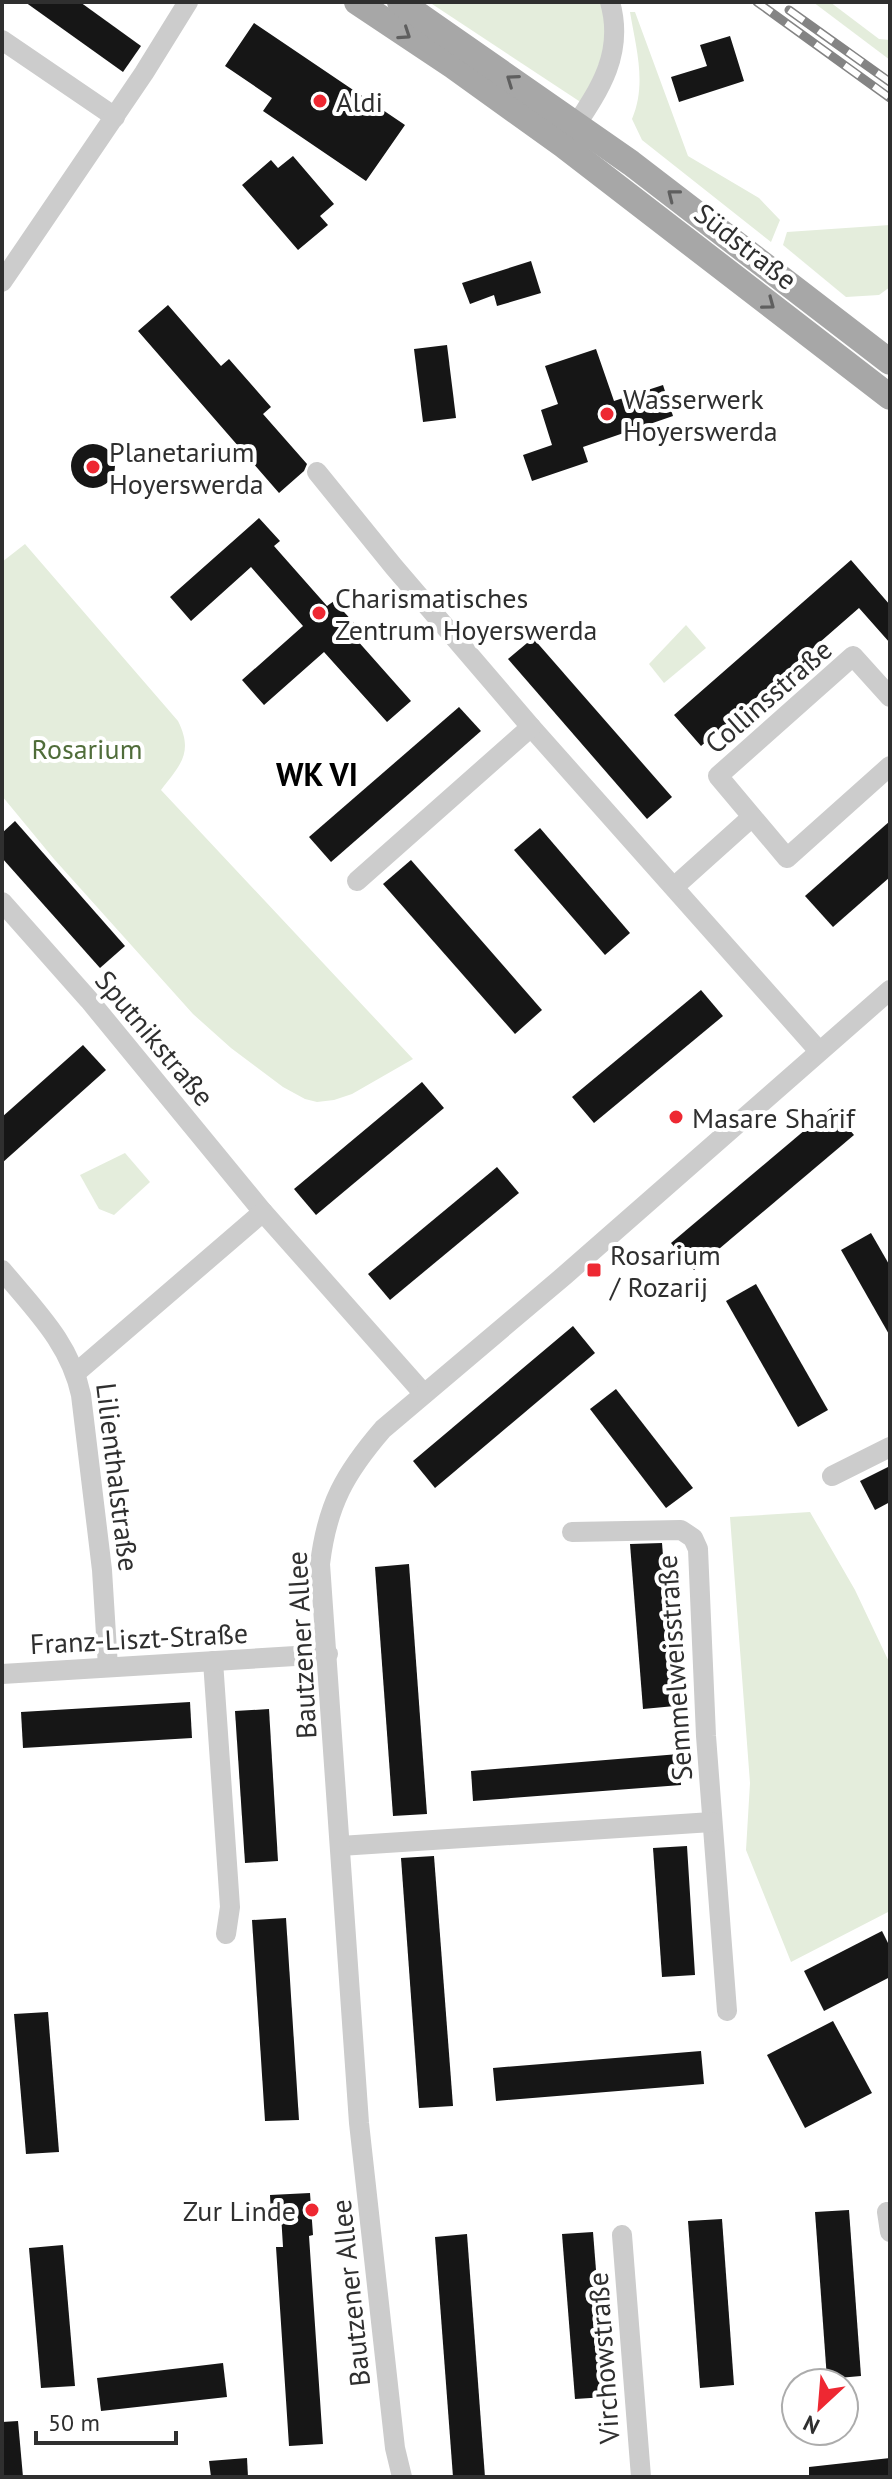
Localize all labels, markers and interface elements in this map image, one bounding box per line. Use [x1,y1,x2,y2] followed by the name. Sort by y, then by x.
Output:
[397,24,411,39] one-way arrow
[507,75,521,90] one-way arrow
[336,83,383,120] place label: Aldi
[311,92,329,110] marker: Aldi
[667,191,682,205] one-way arrow
[687,194,805,298] street label: Südstraße
[760,295,775,309] one-way arrow
[623,380,778,449] place label: Wasserwerk Hoyerswerda
[598,405,616,423] marker: Wasserwerk Hoyerswerda
[109,433,264,502] place label: Planetarium Hoyerswerda
[84,458,102,476] marker: Planetarium Hoyerswerda
[335,579,597,648] place label: Charismatisches Zentrum Hoyerswerda
[310,604,328,622] marker: Charismatisches Zentrum Hoyerswerda
[697,631,839,761] street label: Collinsstraße
[32,730,142,767] park label: Rosarium
[276,753,358,795] district label: WK VI
[87,962,223,1114] street label: Sputnikstraße
[692,1099,856,1136] place label: Masare Sharif
[667,1108,685,1126] marker: Masare Sharif
[608,1236,721,1305] place label: Rosarium / Rozarij
[585,1261,603,1279] marker: Rosarium / Rozarij
[88,1381,148,1573] street label: Lilienthalstraße
[278,1550,324,1740] street label: Bautzener Allee
[648,1554,700,1782] street label: Semmelweisstraße
[29,1614,249,1662] street label: Franz-Liszt-Straße
[183,2192,296,2229] place label: Zur Linde
[322,2198,378,2388] street label: Bautzener Allee
[303,2201,321,2219] marker: Zur Linde
[579,2271,628,2446] street label: Virchowstraße
[780,2367,860,2447] north arrow
[36,2395,176,2445] scale bar
[48,2407,100,2438] text: 50 m
[799,2409,824,2441] text: N

